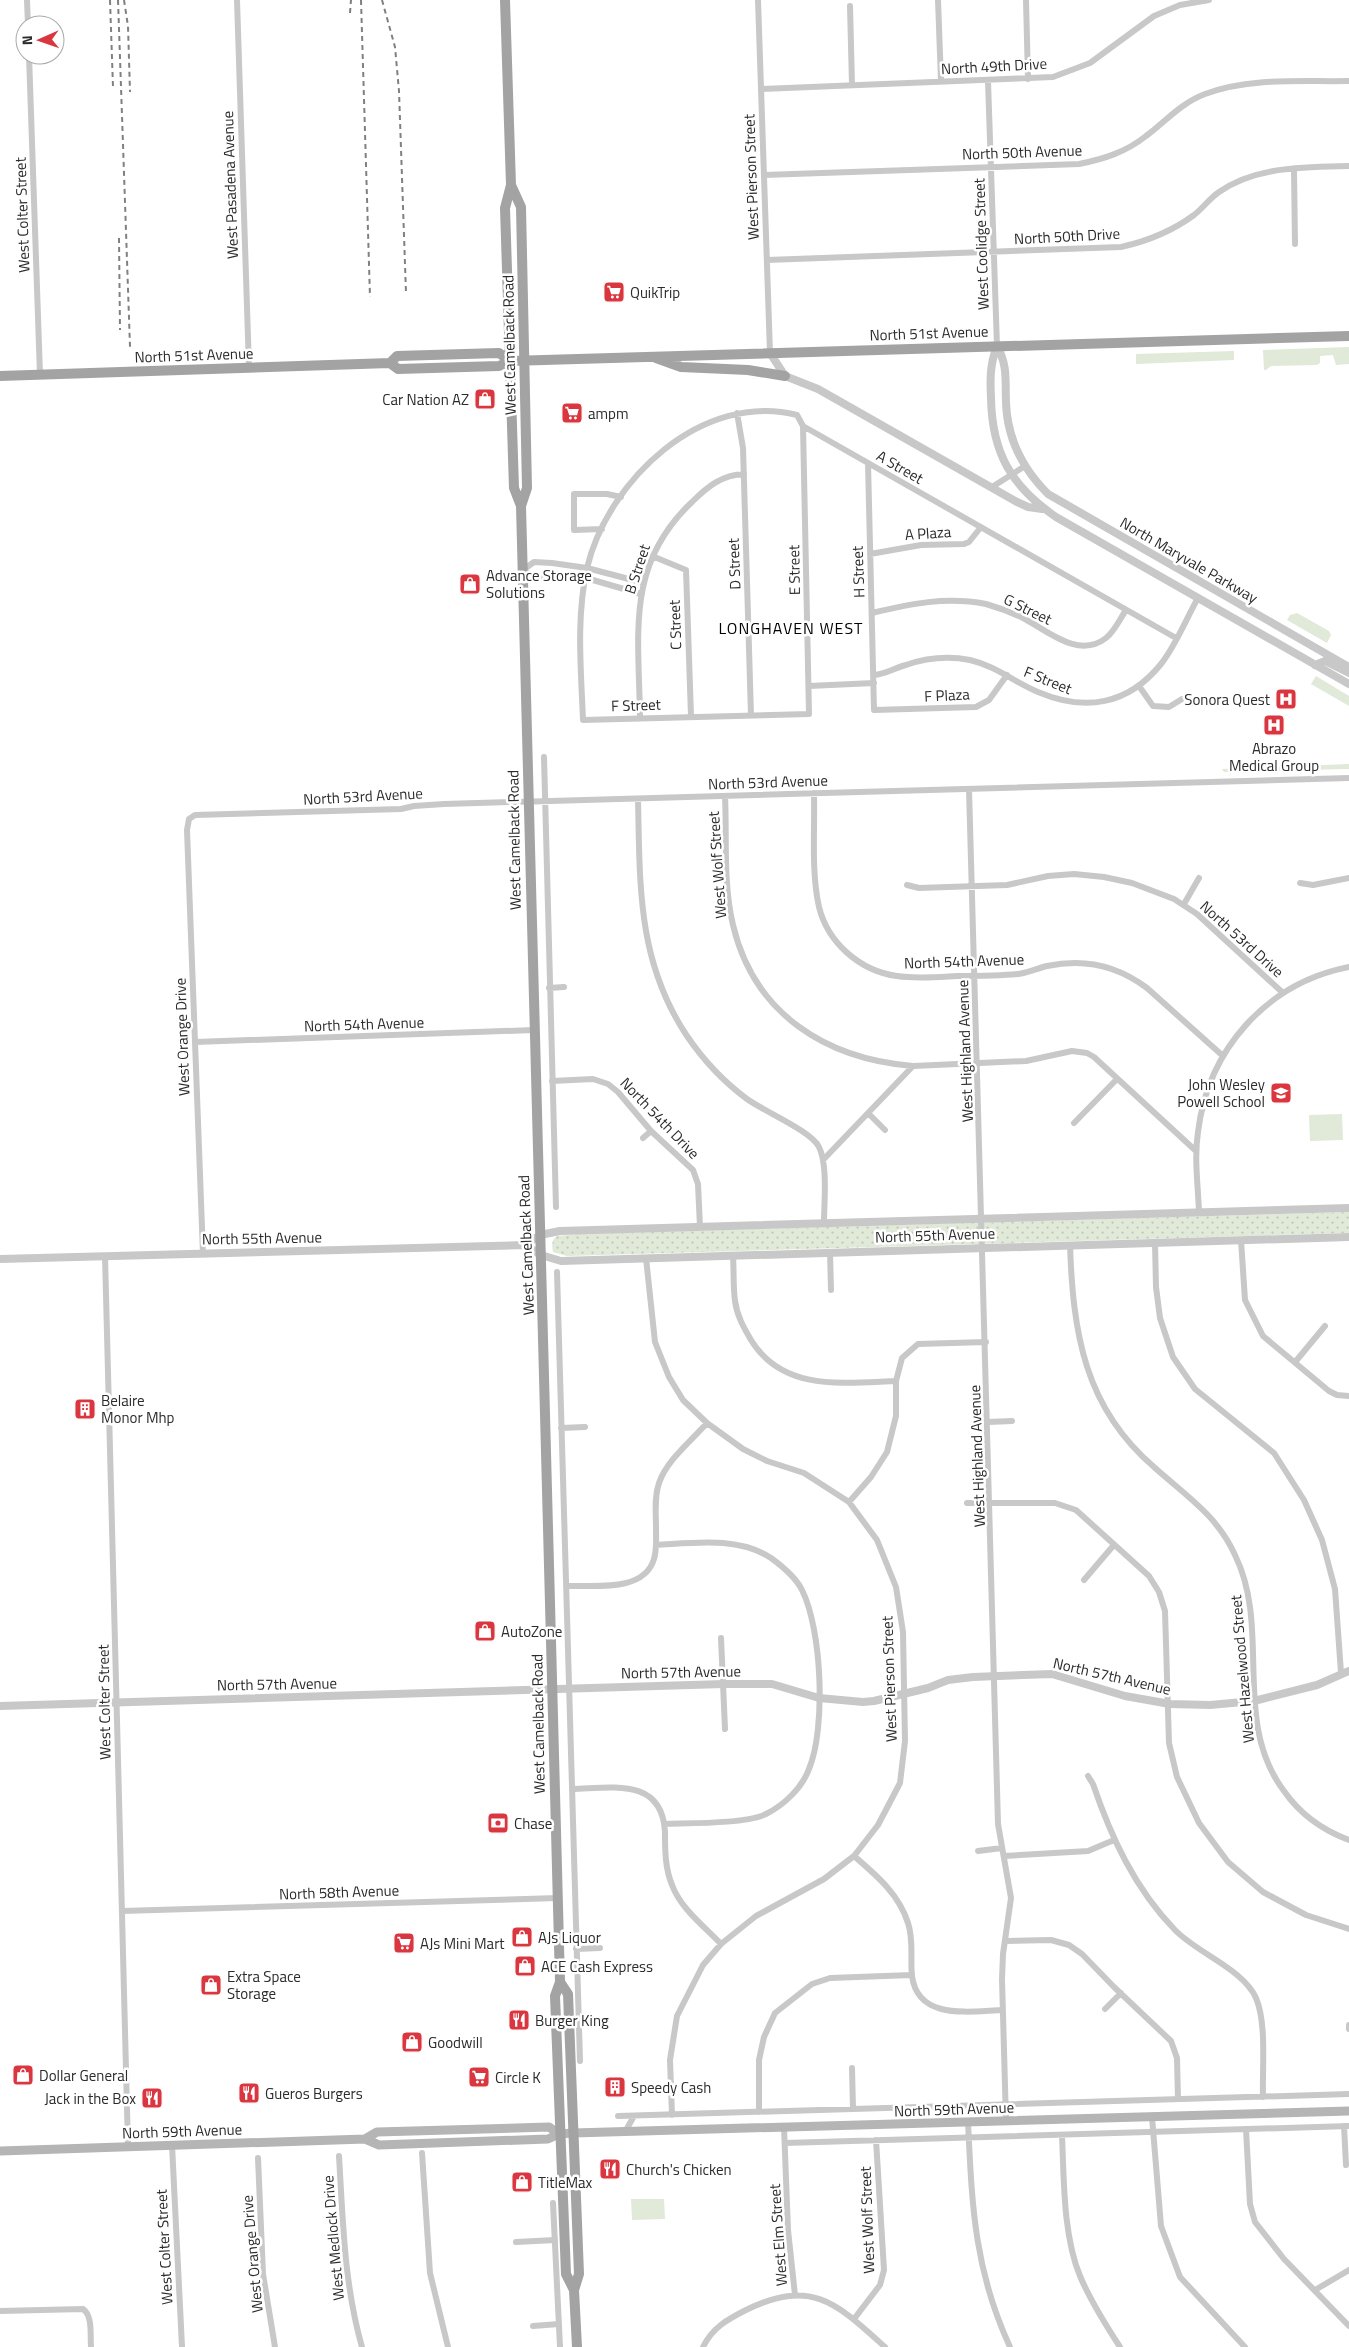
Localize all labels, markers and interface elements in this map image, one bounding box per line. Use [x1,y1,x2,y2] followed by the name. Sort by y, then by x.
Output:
[15,15,65,65] north arrow
[16,35,37,46] text: N
[940,52,1048,80] street label: North 49th Drive
[216,111,244,259] street label: West Pasadena Avenue
[737,113,765,240] street label: West Pierson Street
[962,138,1082,166] street label: North 50th Avenue
[8,156,36,273] street label: West Colter Street
[967,177,995,310] street label: West Coolidge Street
[1013,222,1121,250] street label: North 50th Drive
[496,275,522,415] street label: West Camelback Road
[602,280,626,304] supermarket icon: QuikTrip
[630,281,680,304] place label: QuikTrip
[869,319,989,347] street label: North 51st Avenue
[134,341,254,369] street label: North 51st Avenue
[473,387,497,411] shop icon: Car Nation AZ
[382,388,469,411] place label: Car Nation AZ
[560,401,584,425] supermarket icon: ampm
[588,402,629,425] place label: ampm
[872,444,928,490] street label: A Street
[1116,511,1262,609] street label: North Maryvale Parkway
[904,520,952,546] street label: A Plaza
[722,537,746,590] street label: D Street
[618,540,656,597] street label: B Street
[782,544,806,595] street label: E Street
[846,545,870,598] street label: H Street
[486,564,592,604] place label: Advance Storage Solutions
[458,572,482,596] shop icon: Advance Storage Solutions
[1000,587,1057,631] street label: G Street
[663,599,687,650] street label: C Street
[718,616,864,640] district label: LONGHAVEN WEST
[1021,660,1076,700] street label: F Street
[924,682,971,708] street label: F Plaza
[1274,687,1298,711] hospital icon: Sonora Quest
[1184,688,1271,711] place label: Sonora Quest
[611,693,662,717] street label: F Street
[1262,713,1286,737] hospital icon: Abrazo Medical Group
[1229,737,1319,777] place label: Abrazo Medical Group
[708,768,828,796] street label: North 53rd Avenue
[501,770,527,910] street label: West Camelback Road
[303,781,423,811] street label: North 53rd Avenue
[702,810,732,919] street label: West Wolf Street
[1195,895,1289,983] street label: North 53rd Drive
[904,947,1024,975] street label: North 54th Avenue
[168,978,196,1096] street label: West Orange Drive
[951,979,979,1123] street label: West Highland Avenue
[304,1010,424,1038] street label: North 54th Avenue
[615,1072,705,1164] street label: North 54th Drive
[1177,1073,1265,1113] place label: John Wesley Powell School
[1269,1081,1293,1105] school or university icon: John Wesley Powell School
[512,1175,540,1315] street label: West Camelback Road
[875,1221,995,1249] street label: North 55th Avenue
[202,1225,322,1251] street label: North 55th Avenue
[963,1384,991,1528] street label: West Highland Avenue
[101,1389,175,1429] place label: Belaire Monor Mhp
[73,1397,97,1421] building icon: Belaire Monor Mhp
[1224,1593,1260,1744] street label: West Hazelwood Street
[875,1615,903,1742] street label: West Pierson Street
[473,1619,497,1643] shop icon: AutoZone
[501,1620,562,1643] place label: AutoZone
[91,1643,117,1760] street label: West Colter Street
[1051,1651,1173,1701] street label: North 57th Avenue
[525,1654,551,1794] street label: West Camelback Road
[621,1659,741,1685] street label: North 57th Avenue
[217,1671,337,1697] street label: North 57th Avenue
[486,1811,510,1835] bank icon: Chase
[514,1812,552,1835] place label: Chase
[279,1878,399,1906] street label: North 58th Avenue
[510,1925,534,1949] shop icon: AJs Liquor
[538,1926,601,1949] place label: AJs Liquor
[392,1931,416,1955] supermarket icon: AJs Mini Mart
[420,1932,505,1955] place label: AJs Mini Mart
[513,1954,537,1978] shop icon: ACE Cash Express
[541,1955,653,1978] place label: ACE Cash Express
[227,1965,301,2005] place label: Extra Space Storage
[199,1973,223,1997] shop icon: Extra Space Storage
[507,2008,531,2032] restaurant icon: Burger King
[535,2009,609,2032] place label: Burger King
[400,2030,424,2054] shop icon: Goodwill
[428,2031,483,2054] place label: Goodwill
[11,2063,35,2087] shop icon: Dollar General
[39,2064,128,2087] place label: Dollar General
[467,2065,491,2089] supermarket icon: Circle K
[495,2066,541,2089] place label: Circle K
[603,2075,627,2099] building icon: Speedy Cash
[631,2076,711,2099] place label: Speedy Cash
[237,2081,261,2105] restaurant icon: Gueros Burgers
[265,2082,363,2105] place label: Gueros Burgers
[140,2086,164,2110] restaurant icon: Jack in the Box
[45,2087,136,2110] place label: Jack in the Box
[894,2095,1014,2123] street label: North 59th Avenue
[122,2117,242,2145] street label: North 59th Avenue
[598,2157,622,2181] restaurant icon: Church's Chicken
[626,2158,732,2181] place label: Church's Chicken
[854,2165,880,2274] street label: West Wolf Street
[510,2170,534,2194] shop icon: TitleMax
[538,2171,593,2194] place label: TitleMax
[316,2175,350,2301] street label: West Medlock Drive
[763,2182,793,2287] street label: West Elm Street
[149,2188,179,2305] street label: West Colter Street
[235,2194,269,2314] street label: West Orange Drive

